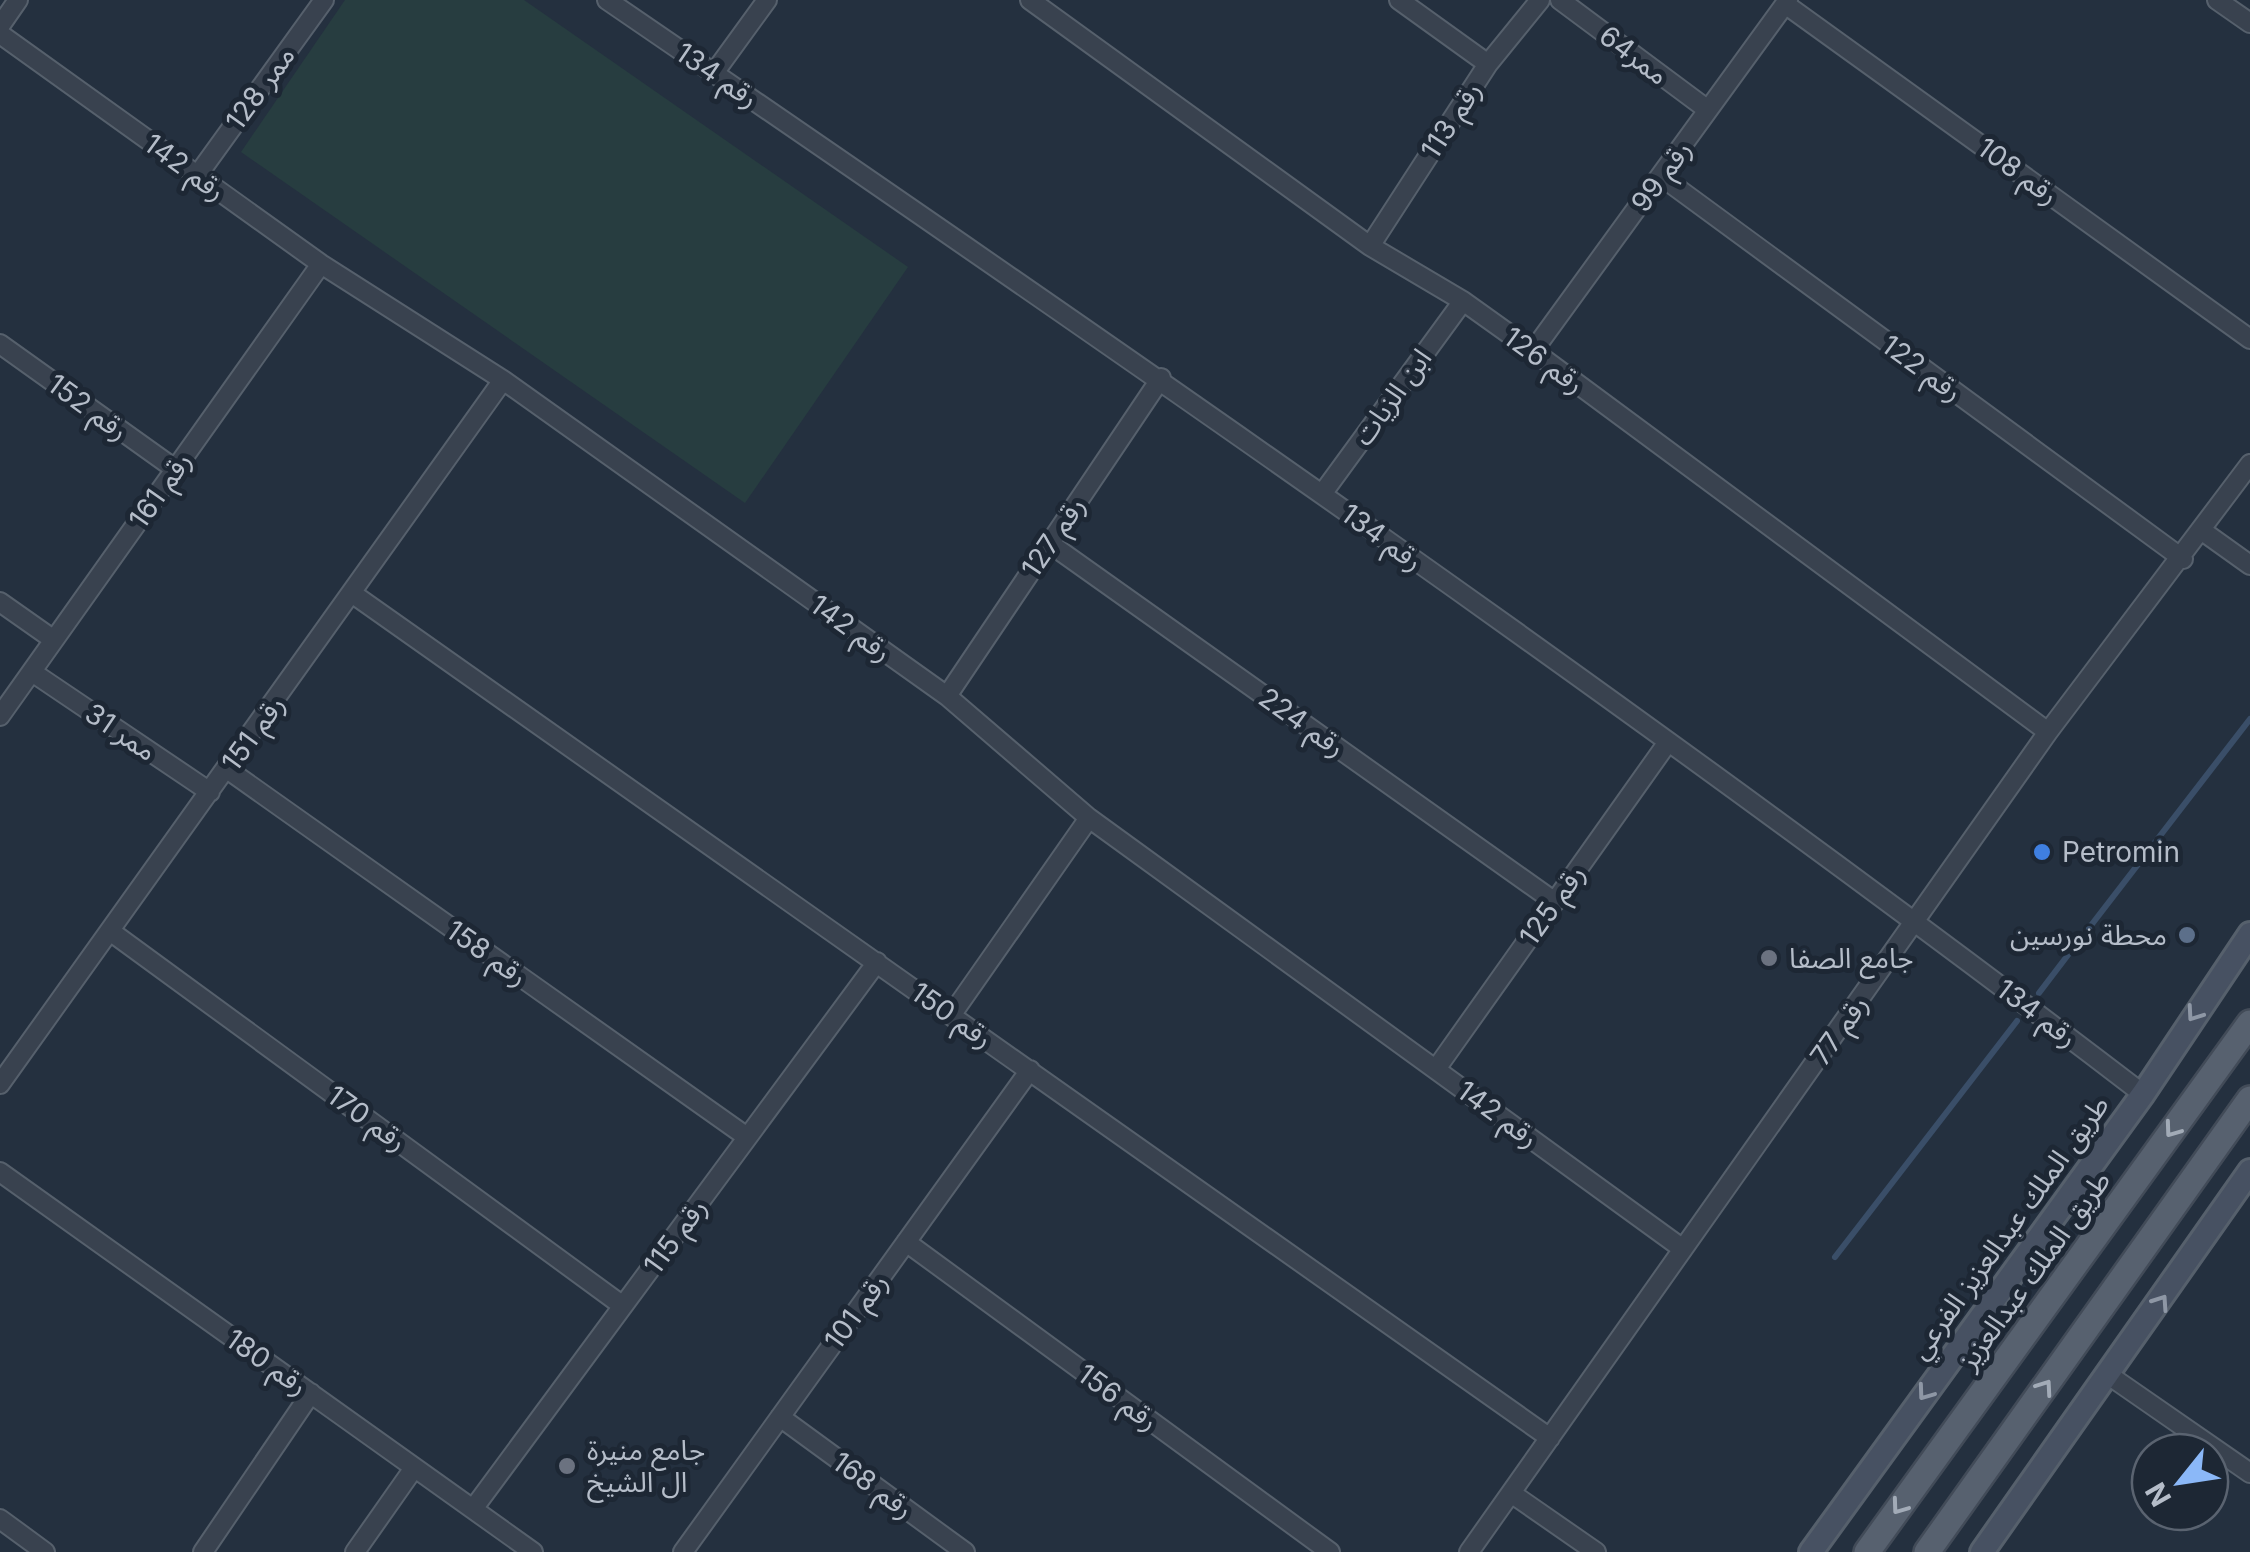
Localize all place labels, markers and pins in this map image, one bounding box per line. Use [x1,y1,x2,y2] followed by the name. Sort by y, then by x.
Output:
[2062,835,2180,869] place label: Petromin
[2031,841,2053,863] marker: Petromin
[2010,918,2167,952] place label: محطة نورسين
[2176,924,2198,946] marker: محطة نورسين
[1789,941,1914,979] place label: جامع الصفا
[1758,947,1780,969] marker: جامع الصفا
[587,1433,705,1503] place label: جامع منيرة ال الشيخ
[556,1455,578,1477] marker: جامع منيرة ال الشيخ

